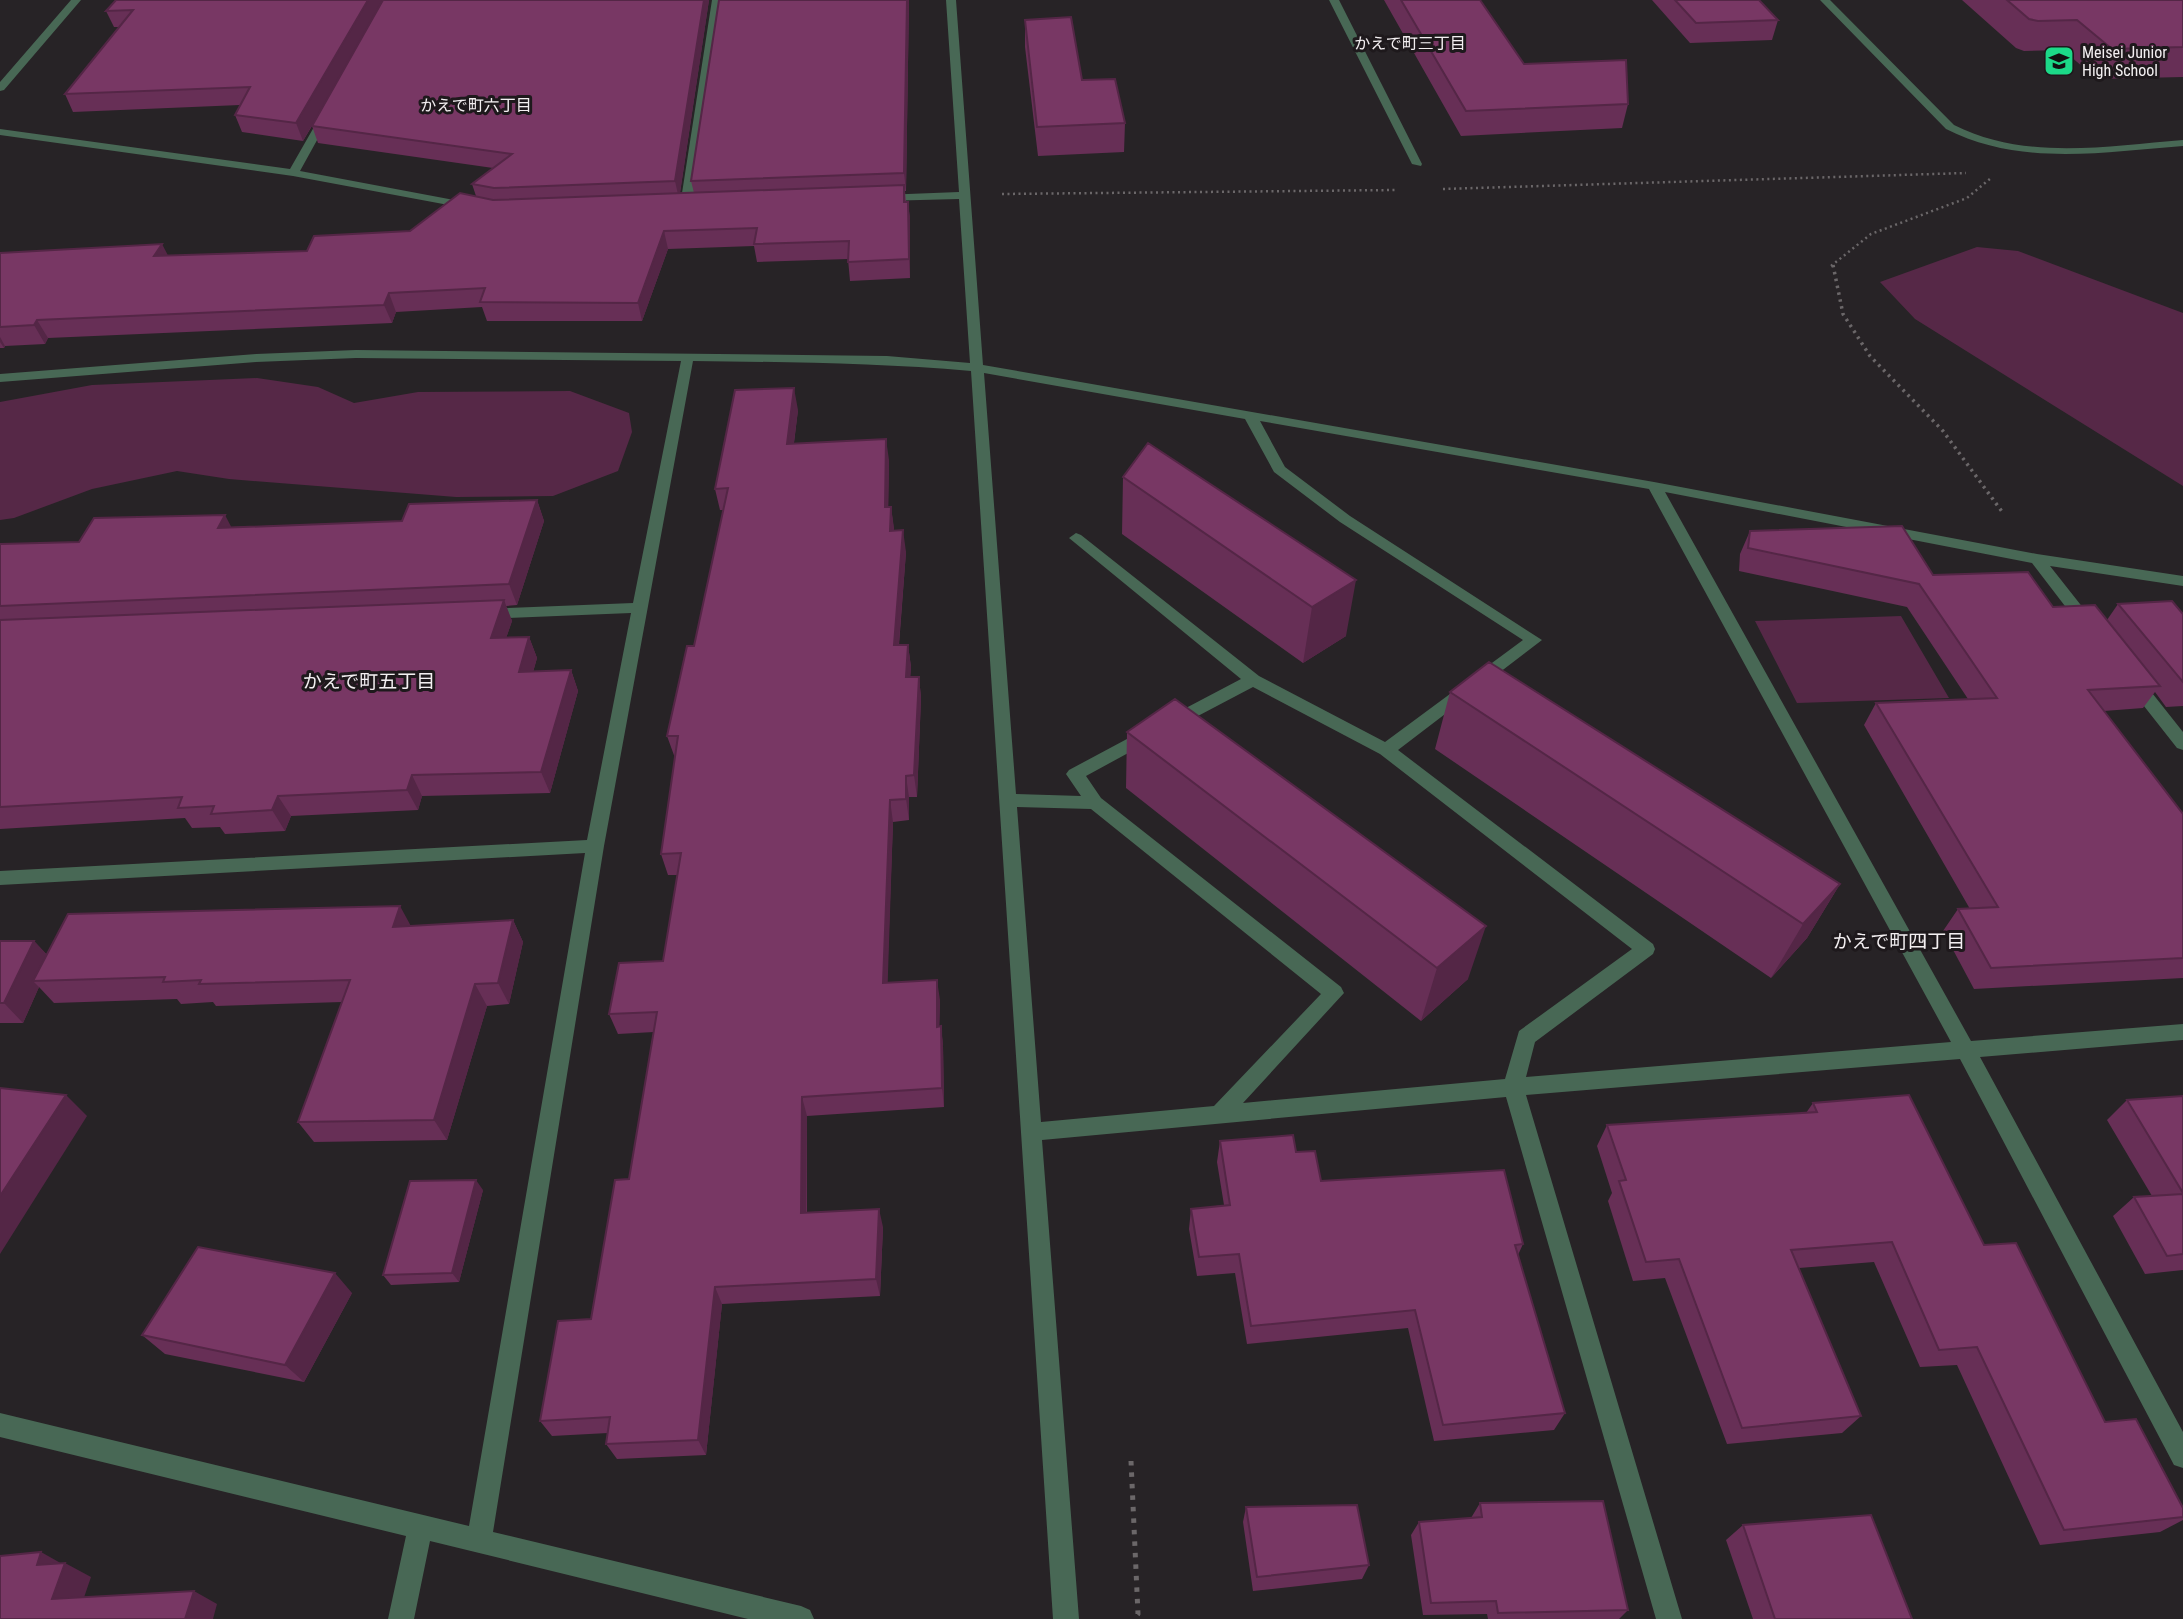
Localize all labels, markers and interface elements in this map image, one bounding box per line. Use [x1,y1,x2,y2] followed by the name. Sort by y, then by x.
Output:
[1354,34,1466,53] district label: かえで町三丁目
[2082,43,2167,80] place label: Meisei Junior High School
[2042,44,2076,78] school or university icon: Meisei Junior High School
[420,96,532,115] district label: かえで町六丁目
[303,670,435,693] district label: かえで町五丁目
[1833,930,1965,953] district label: かえで町四丁目

